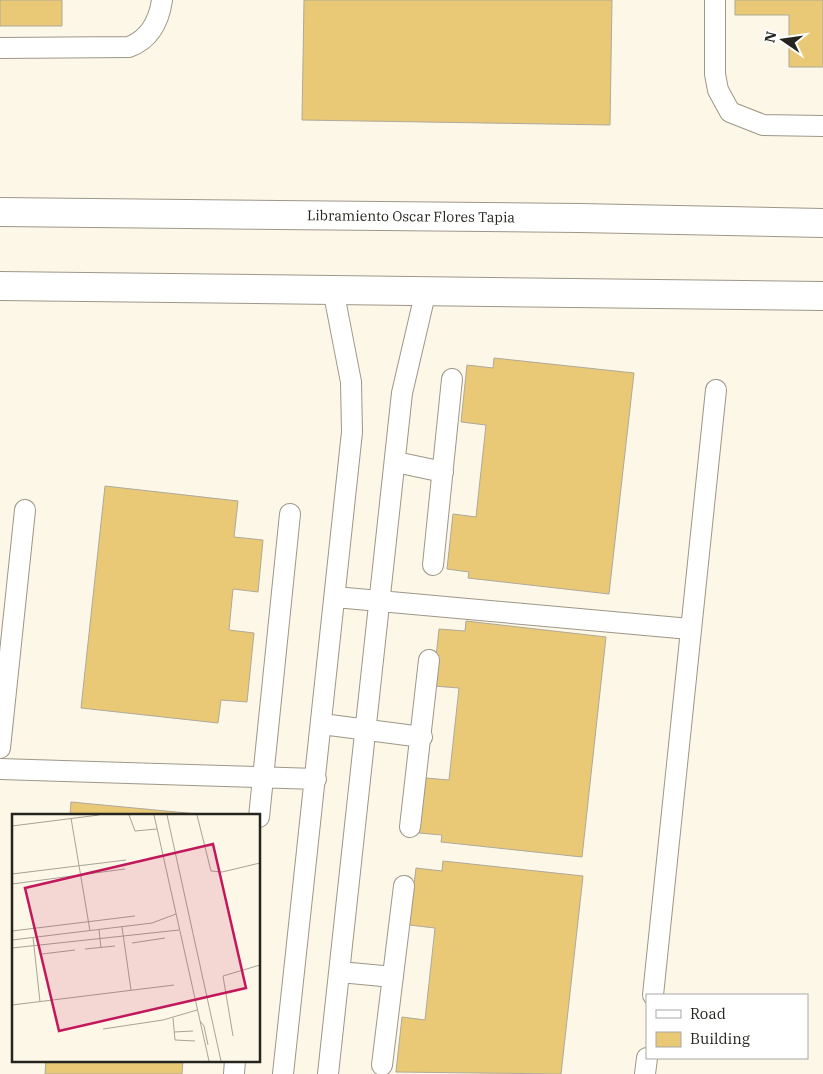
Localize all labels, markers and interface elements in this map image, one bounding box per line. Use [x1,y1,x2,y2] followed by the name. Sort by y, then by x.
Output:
[758,15,808,65] north arrow
[760,30,780,44] text: N
[307,206,515,226] street label: Libramiento Oscar Flores Tapia
[12,814,260,1062] inset map
[646,994,808,1059] legend
[690,1004,726,1023] text: Road
[690,1029,750,1048] text: Building

